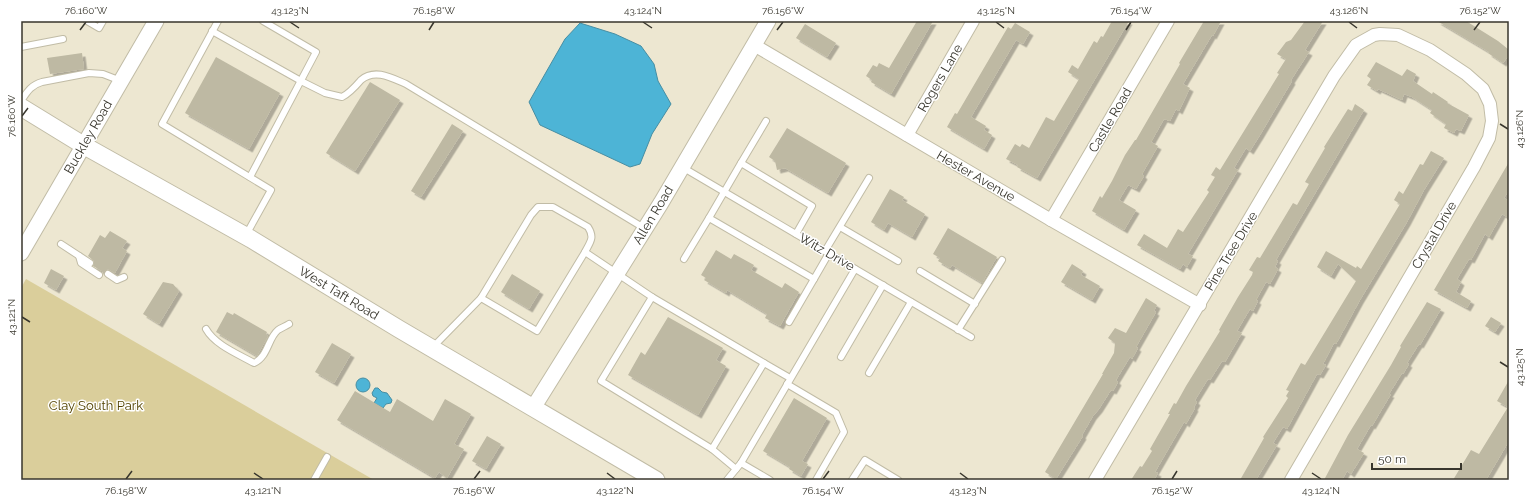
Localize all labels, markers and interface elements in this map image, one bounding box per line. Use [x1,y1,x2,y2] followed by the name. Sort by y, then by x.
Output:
[65,5,108,16] text: 76.160°W
[271,5,309,16] text: 43.123°N
[413,5,456,16] text: 76.158°W
[624,5,662,16] text: 43.124°N
[762,5,805,16] text: 76.156°W
[977,5,1015,16] text: 43.125°N
[1110,5,1152,16] text: 76.154°W
[1330,5,1368,16] text: 43.126°N
[1459,5,1501,16] text: 76.152°W
[915,41,966,115] street label: Rogers Lane
[1085,85,1135,155] street label: Castle Road
[6,94,17,137] text: 76.160°W
[61,97,115,177] street label: Buckley Road
[1514,110,1525,148] text: 43.126°N
[934,147,1018,205] street label: Hester Avenue
[630,183,676,247] street label: Allen Road
[1409,198,1460,271] street label: Crystal Drive
[1201,208,1261,293] street label: Pine Tree Drive
[797,230,858,274] street label: Witz Drive
[296,263,382,323] street label: West Taft Road
[6,299,17,335] text: 43.121°N
[1514,348,1525,386] text: 43.125°N
[49,398,143,413] park label: Clay South Park
[1372,445,1461,471] scale bar
[1378,452,1406,466] text: 50 m
[105,485,148,496] text: 76.158°W
[245,485,281,496] text: 43.121°N
[453,485,496,496] text: 76.156°W
[596,485,634,496] text: 43.122°N
[802,485,844,496] text: 76.154°W
[949,485,987,496] text: 43.123°N
[1151,485,1193,496] text: 76.152°W
[1302,485,1340,496] text: 43.124°N

